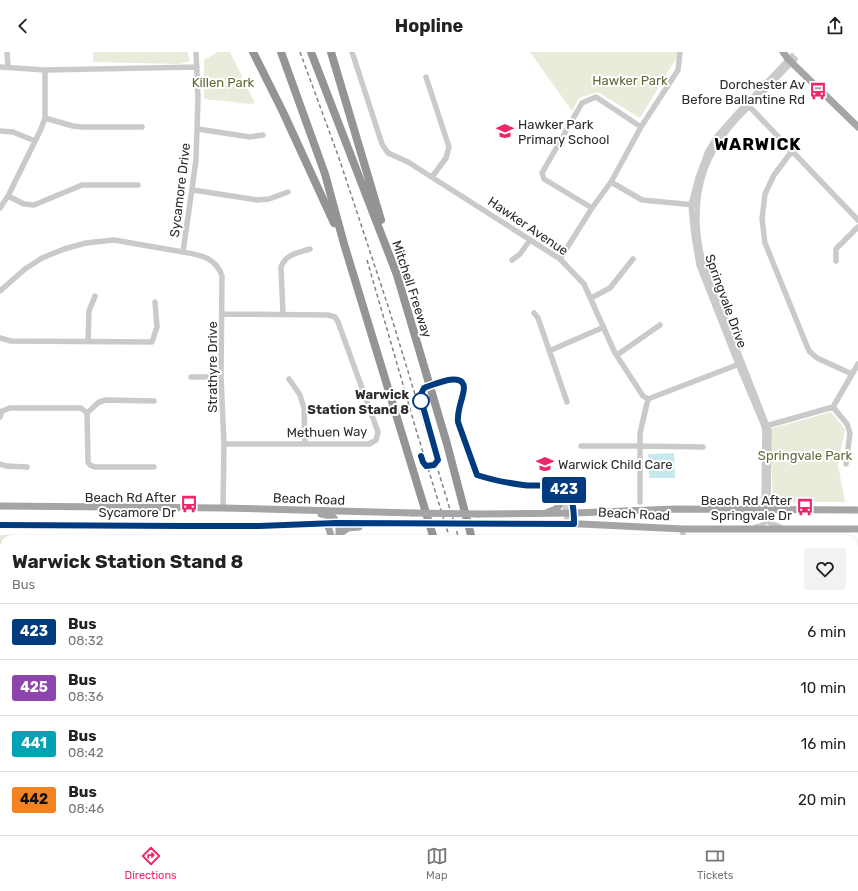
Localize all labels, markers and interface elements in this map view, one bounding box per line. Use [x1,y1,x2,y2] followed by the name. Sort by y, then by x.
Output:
[12,15,34,37] icon: back
[395,15,463,37] text: Hopline
[824,15,846,37] icon: share
[592,73,668,88] park label: Hawker Park
[192,75,255,90] park label: Killen Park
[682,77,805,107] place label: Dorchester Av Before Ballantine Rd
[808,81,828,101] bus stop icon: Dorchester Av Before Ballantine Rd
[518,117,609,147] place label: Hawker Park Primary School
[495,121,515,141] school or university icon: Hawker Park Primary School
[714,134,802,154] district label: WARWICK
[167,142,193,238] street label: Sycamore Drive
[485,194,571,258] street label: Hawker Avenue
[389,238,435,340] street label: Mitchell Freeway
[701,252,750,350] street label: Springvale Drive
[205,321,220,413] street label: Strathyre Drive
[307,387,409,417] place label: Warwick Station Stand 8
[412,392,430,410] marker: Warwick Station Stand 8
[286,424,368,440] street label: Methuen Way
[758,448,852,464] park label: Springvale Park
[535,454,555,474] school or university icon: Warwick Child Care
[558,457,672,472] place label: Warwick Child Care
[541,477,587,503] line badge: 423
[550,481,578,498] text: 423
[85,490,176,520] place label: Beach Rd After Sycamore Dr
[273,490,345,508] street label: Beach Road
[701,493,792,524] place label: Beach Rd After Springvale Dr
[179,494,199,514] bus stop icon: Beach Rd After Sycamore Dr
[795,497,815,517] bus stop icon: Beach Rd After Springvale Dr
[598,505,670,523] street label: Beach Road
[804,548,846,590] button: heart
[12,550,243,573] text: Warwick Station Stand 8
[12,577,35,592] text: Bus
[68,615,96,633] text: Bus
[20,623,48,640] text: 423
[807,623,846,641] text: 6 min
[68,633,103,648] text: 08:32
[68,671,96,689] text: Bus
[20,679,48,696] text: 425
[800,679,846,697] text: 10 min
[68,689,104,704] text: 08:36
[68,727,96,745] text: Bus
[21,735,47,752] text: 441
[801,735,846,753] text: 16 min
[68,745,104,760] text: 08:42
[68,783,97,801] text: Bus
[20,791,48,808] text: 442
[798,791,846,809] text: 20 min
[68,801,104,816] text: 08:46
[125,845,177,882] tab: Directions
[426,845,448,882] tab: Map
[697,845,733,882] tab: Tickets

